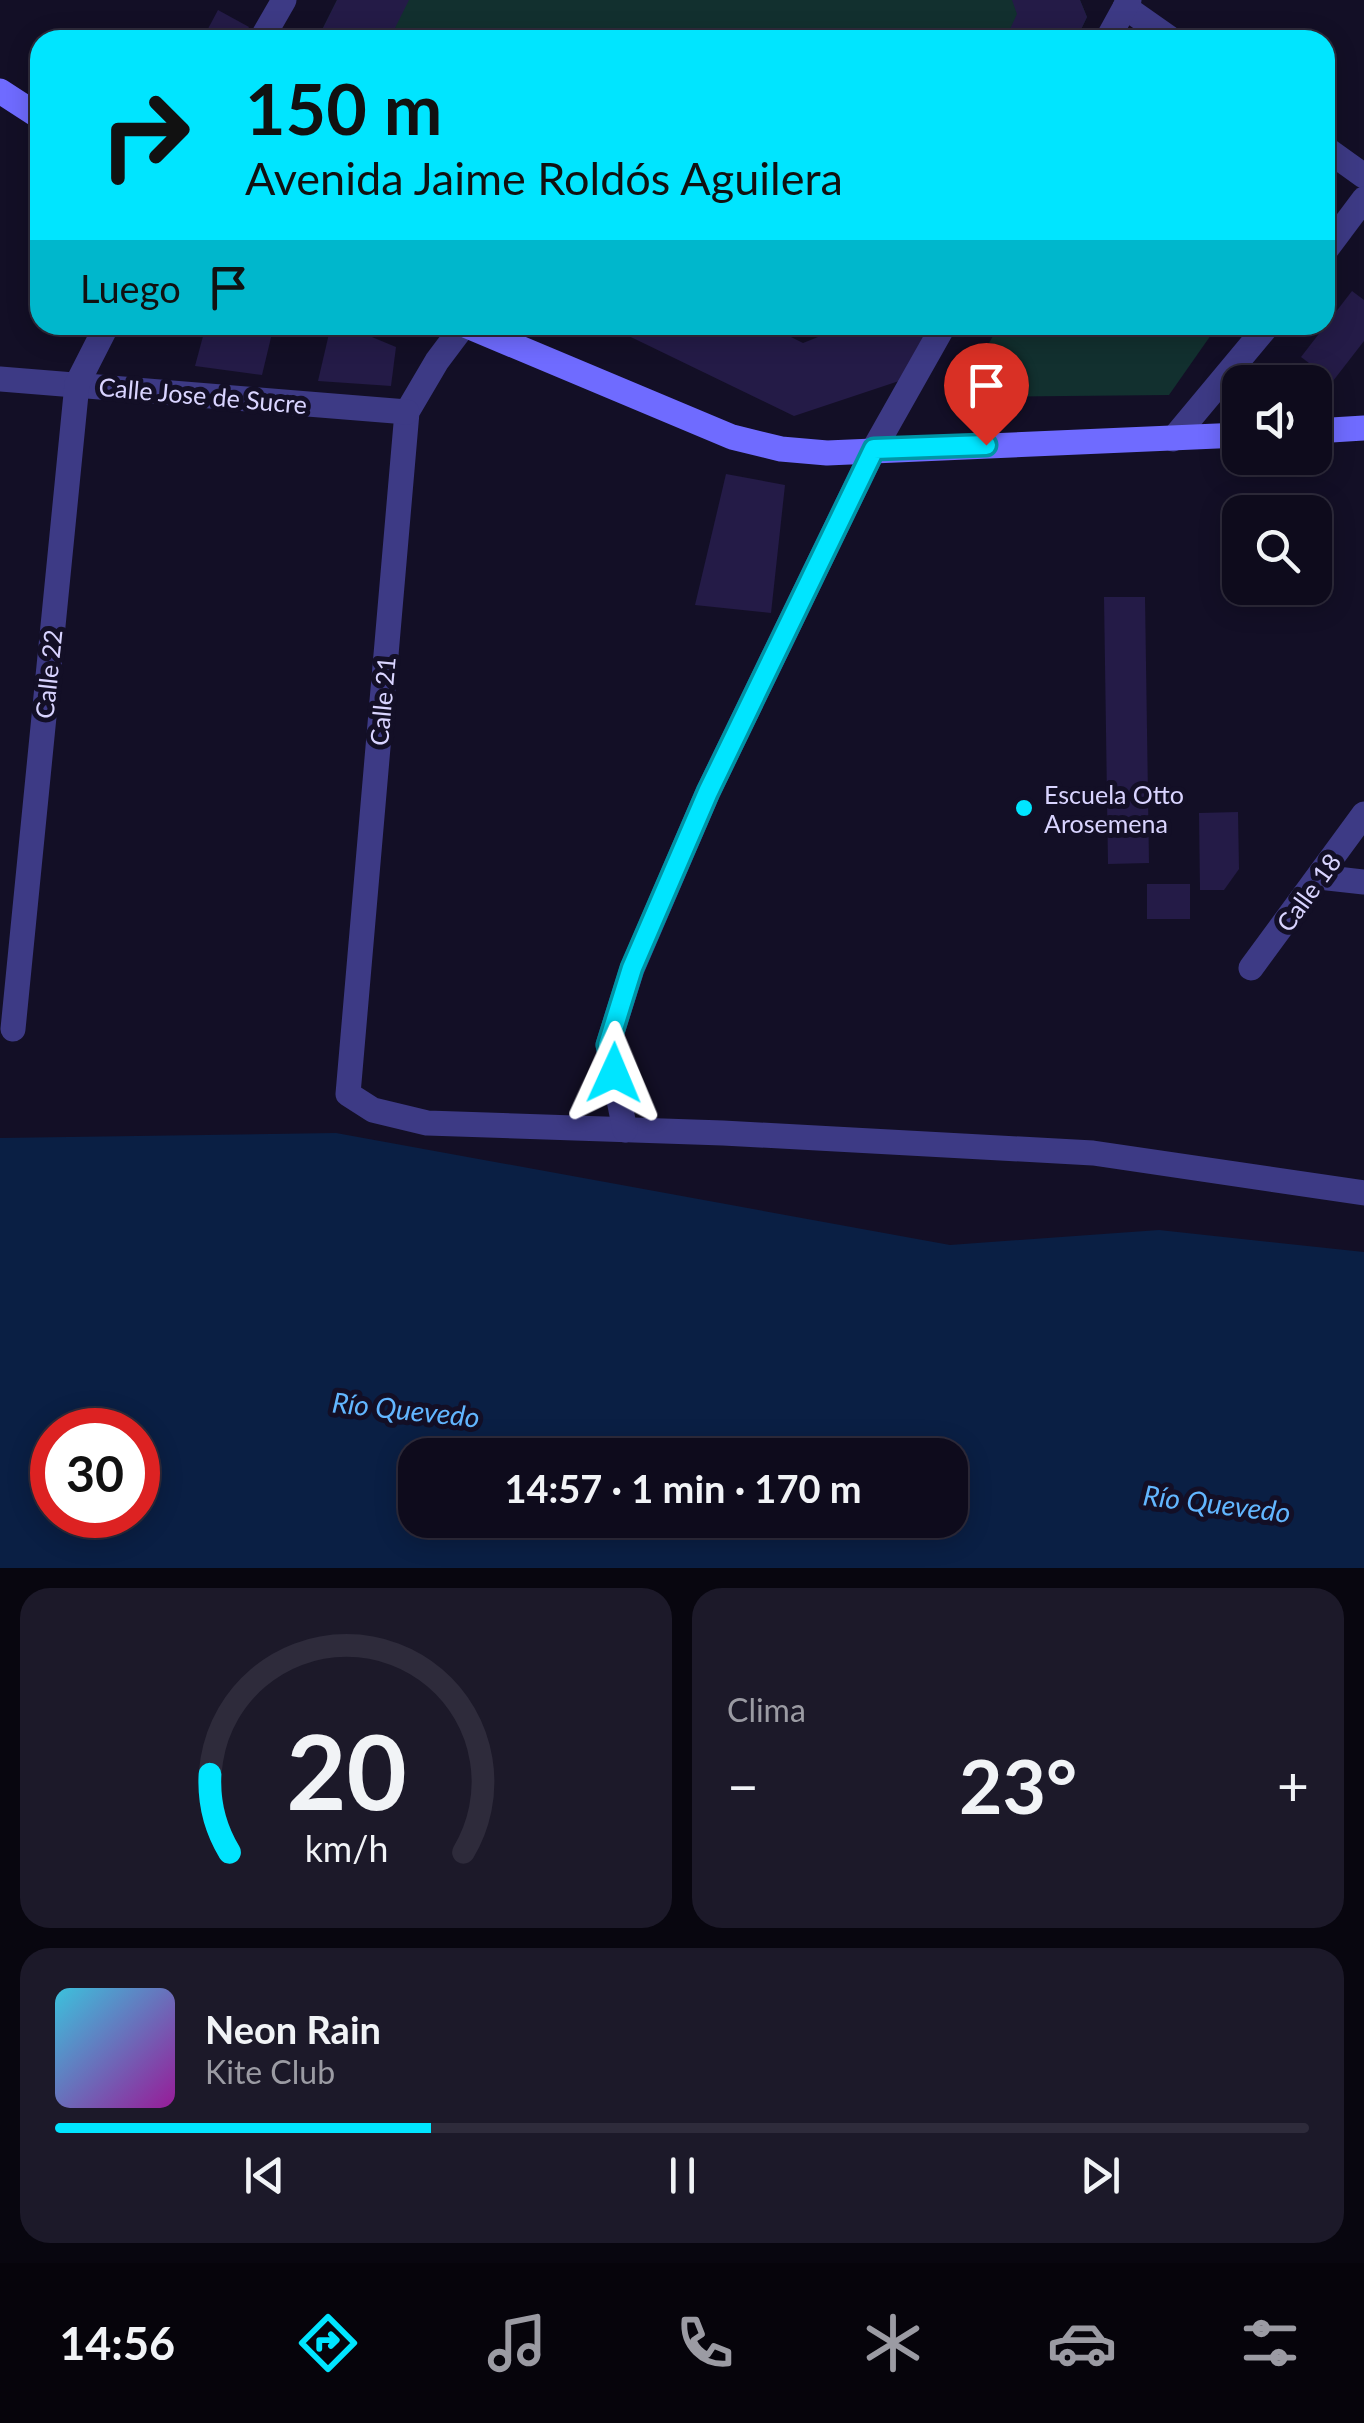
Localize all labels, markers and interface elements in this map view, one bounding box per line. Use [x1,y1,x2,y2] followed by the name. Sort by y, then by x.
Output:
[245,66,442,150] text: 150 m
[80,70,210,200] icon: right
[245,151,843,205] text: Avenida Jaime Roldós Aguilera
[201,260,256,315] icon: arrive
[80,265,181,311] text: Luego
[944,343,1029,446] pin
[959,358,1014,413] icon: arrive
[1222,365,1332,605] map controls
[1222,365,1332,475] button: sound
[98,371,308,419] street label: Calle Jose de Sucre
[1222,495,1332,605] button: search
[28,628,68,720] street label: Calle 22
[363,655,401,747] street label: Calle 21
[1044,779,1184,838] place label: Escuela Otto Arosemena
[1013,797,1035,819] marker: Escuela Otto Arosemena
[1270,847,1346,937] street label: Calle 18
[562,1021,666,1125] position arrow
[331,1384,481,1434] water label: Río Quevedo
[30,1408,160,1538] speed limit sign: 30
[504,1465,862,1511] text: 14:57 · 1 min · 170 m
[1141,1477,1293,1529] water label: Río Quevedo
[727,1690,806,1729] text: Clima
[286,1707,406,1832] text: 20
[959,1740,1077,1830] text: 23°
[727,1752,759,1818] text: −
[1277,1752,1309,1818] text: +
[304,1827,388,1870] text: km/h
[205,2006,381,2052] text: Neon Rain
[205,2052,335,2091] text: Kite Club
[237,2148,292,2203] icon: previous
[655,2148,710,2203] icon: pause
[1073,2148,1128,2203] icon: next
[293,2308,363,2378] icon: directions
[482,2308,552,2378] icon: music
[670,2308,740,2378] icon: phone
[858,2308,928,2378] icon: climate
[1047,2308,1117,2378] icon: car
[1235,2308,1305,2378] icon: filters
[59,2316,175,2370] text: 14:56

